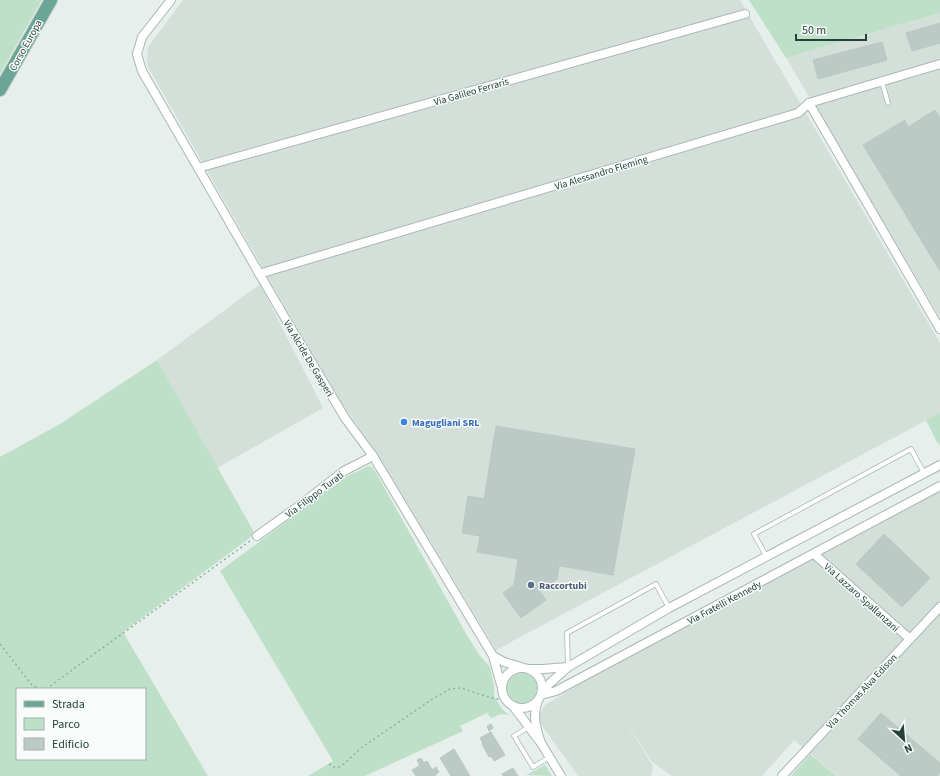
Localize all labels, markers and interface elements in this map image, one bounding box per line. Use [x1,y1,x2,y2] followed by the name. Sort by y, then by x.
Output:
[796,16,866,42] scale bar
[6,18,46,73] street label: Corso Europa
[802,22,826,39] text: 50 m
[432,75,510,109] street label: Via Galileo Ferraris
[553,152,649,194] street label: Via Alessandro Fleming
[280,318,337,399] street label: Via Alcide De Gasperi
[412,416,480,430] place label: Magugliani SRL
[399,417,409,427] marker: Magugliani SRL
[282,468,347,521] street label: Via Filippo Turati
[821,560,902,635] street label: Via Lazzaro Spallanzani
[685,577,764,628] street label: Via Fratelli Kennedy
[539,579,587,593] place label: Raccortubi
[526,580,536,590] marker: Raccortubi
[823,651,900,732] street label: Via Thomas Alva Edison
[16,688,146,760] legend
[52,696,85,713] text: Strada
[52,716,80,733] text: Parco
[884,720,924,760] north arrow
[52,736,89,753] text: Edificio
[902,740,915,757] text: N

